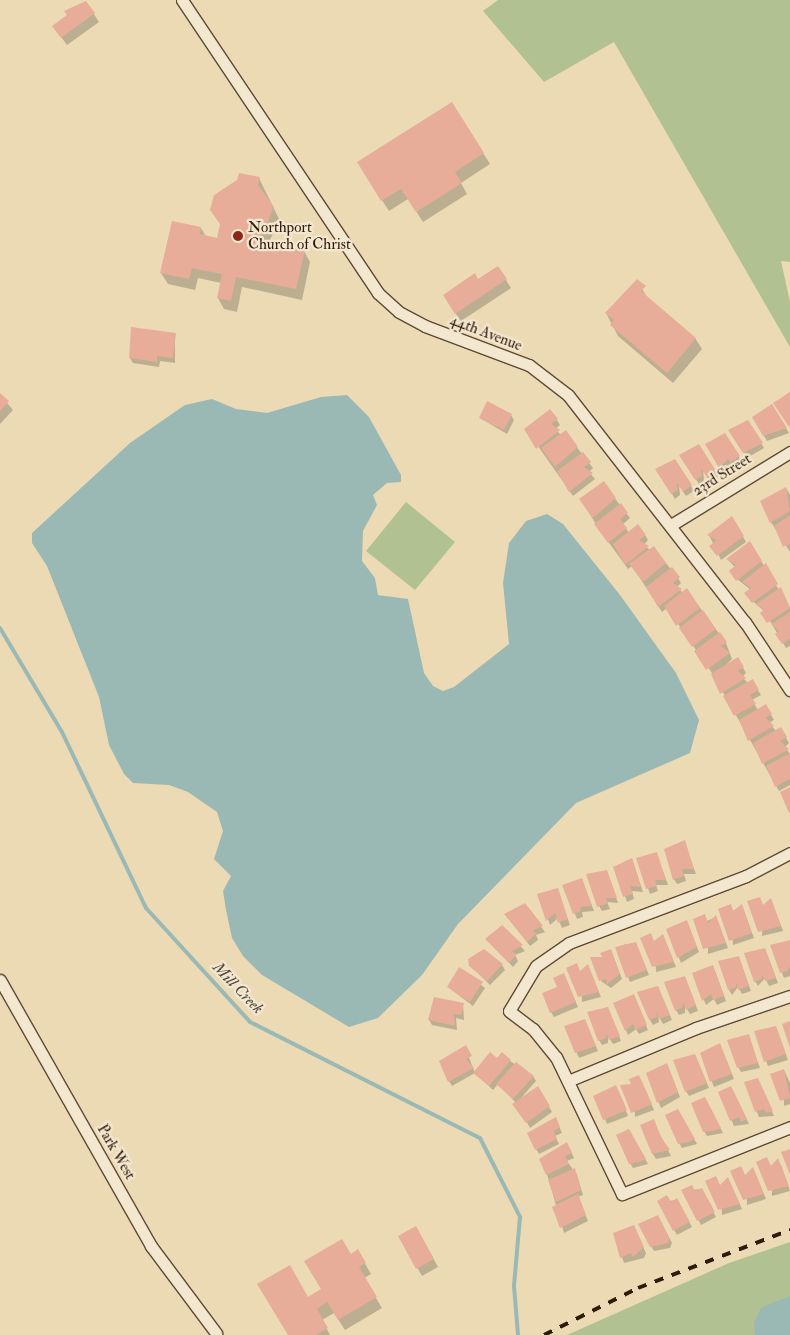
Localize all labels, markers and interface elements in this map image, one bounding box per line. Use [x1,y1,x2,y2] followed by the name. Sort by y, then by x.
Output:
[248,218,351,253] place label: Northport Church of Christ
[232,230,244,242] marker: Northport Church of Christ
[448,311,524,355] street label: 44th Avenue
[689,450,755,500] street label: 23rd Street
[209,958,267,1018] water label: Mill Creek
[93,1121,139,1183] street label: Park West

